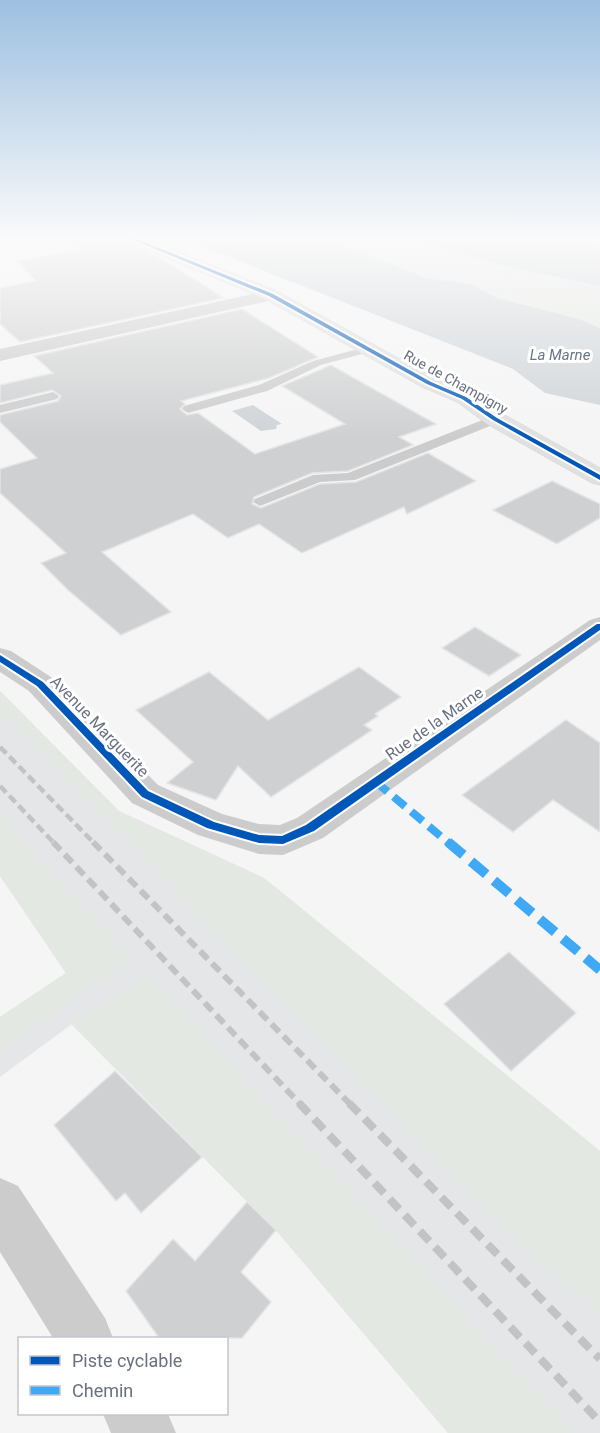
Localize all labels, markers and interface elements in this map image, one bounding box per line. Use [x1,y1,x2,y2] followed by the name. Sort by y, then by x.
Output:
[530,346,591,364] water label: La Marne
[401,347,511,417] street label: Rue de Champigny
[46,672,153,781] street label: Avenue Marguerite
[382,683,487,764] street label: Rue de la Marne
[18,1337,228,1415] legend
[72,1350,182,1371] text: Piste cyclable
[72,1380,133,1401] text: Chemin

